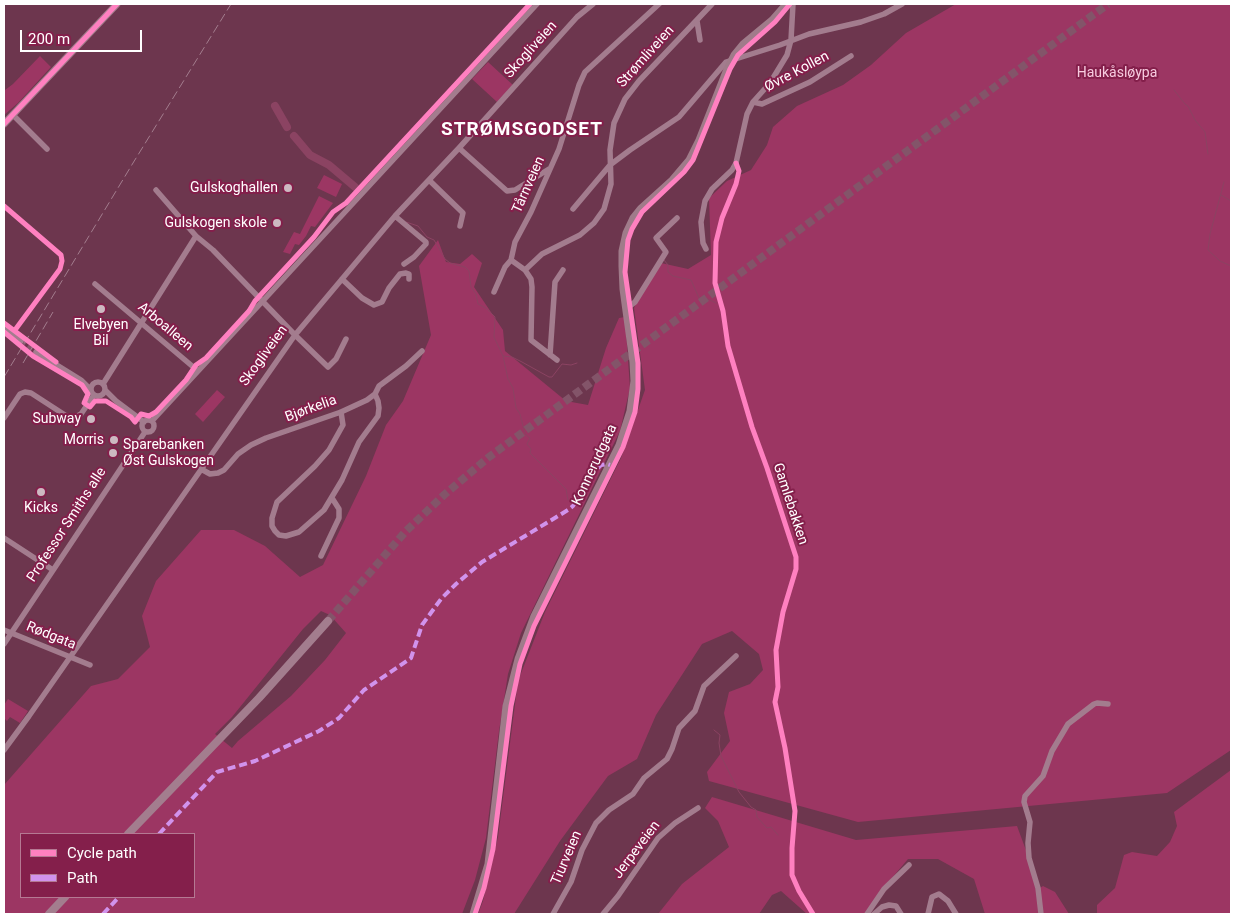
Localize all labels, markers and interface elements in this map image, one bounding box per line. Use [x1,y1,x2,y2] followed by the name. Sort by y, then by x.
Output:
[501,18,561,82] street label: Skogliveien
[22,20,145,52] scale bar
[614,23,678,91] street label: Strømliveien
[28,30,70,48] text: 200 m
[762,48,832,96] street label: Øvre Kollen
[1077,65,1157,81] park label: Haukåsløypa
[440,119,604,141] district label: STRØMSGODSET
[509,154,549,216] street label: Tårnveien
[190,180,278,196] place label: Gulskoghallen
[282,182,294,194] marker: Gulskoghallen
[164,215,267,231] place label: Gulskogen skole
[271,217,283,229] marker: Gulskogen skole
[134,299,196,355] street label: Arboalleen
[95,303,107,315] marker: Elvebyen Bil
[74,317,128,350] place label: Elvebyen Bil
[236,322,292,390] street label: Skogliveien
[283,392,339,426] street label: Bjørkelia
[32,411,81,427] place label: Subway
[85,413,97,425] marker: Subway
[569,422,621,508] street label: Konnerudgata
[64,432,104,448] place label: Morris
[108,434,120,446] marker: Morris
[123,437,214,470] place label: Sparebanken Øst Gulskogen
[107,447,119,459] marker: Sparebanken Øst Gulskogen
[769,461,811,547] street label: Gamlebakken
[24,465,110,585] street label: Professor Smiths alle
[35,486,47,498] marker: Kicks
[24,500,58,516] place label: Kicks
[24,618,78,654] street label: Rødgata
[610,818,664,882] street label: Jerpeveien
[548,828,586,888] street label: Tiurveien
[20,833,195,898] legend
[67,844,137,862] text: Cycle path
[67,869,98,887] text: Path

